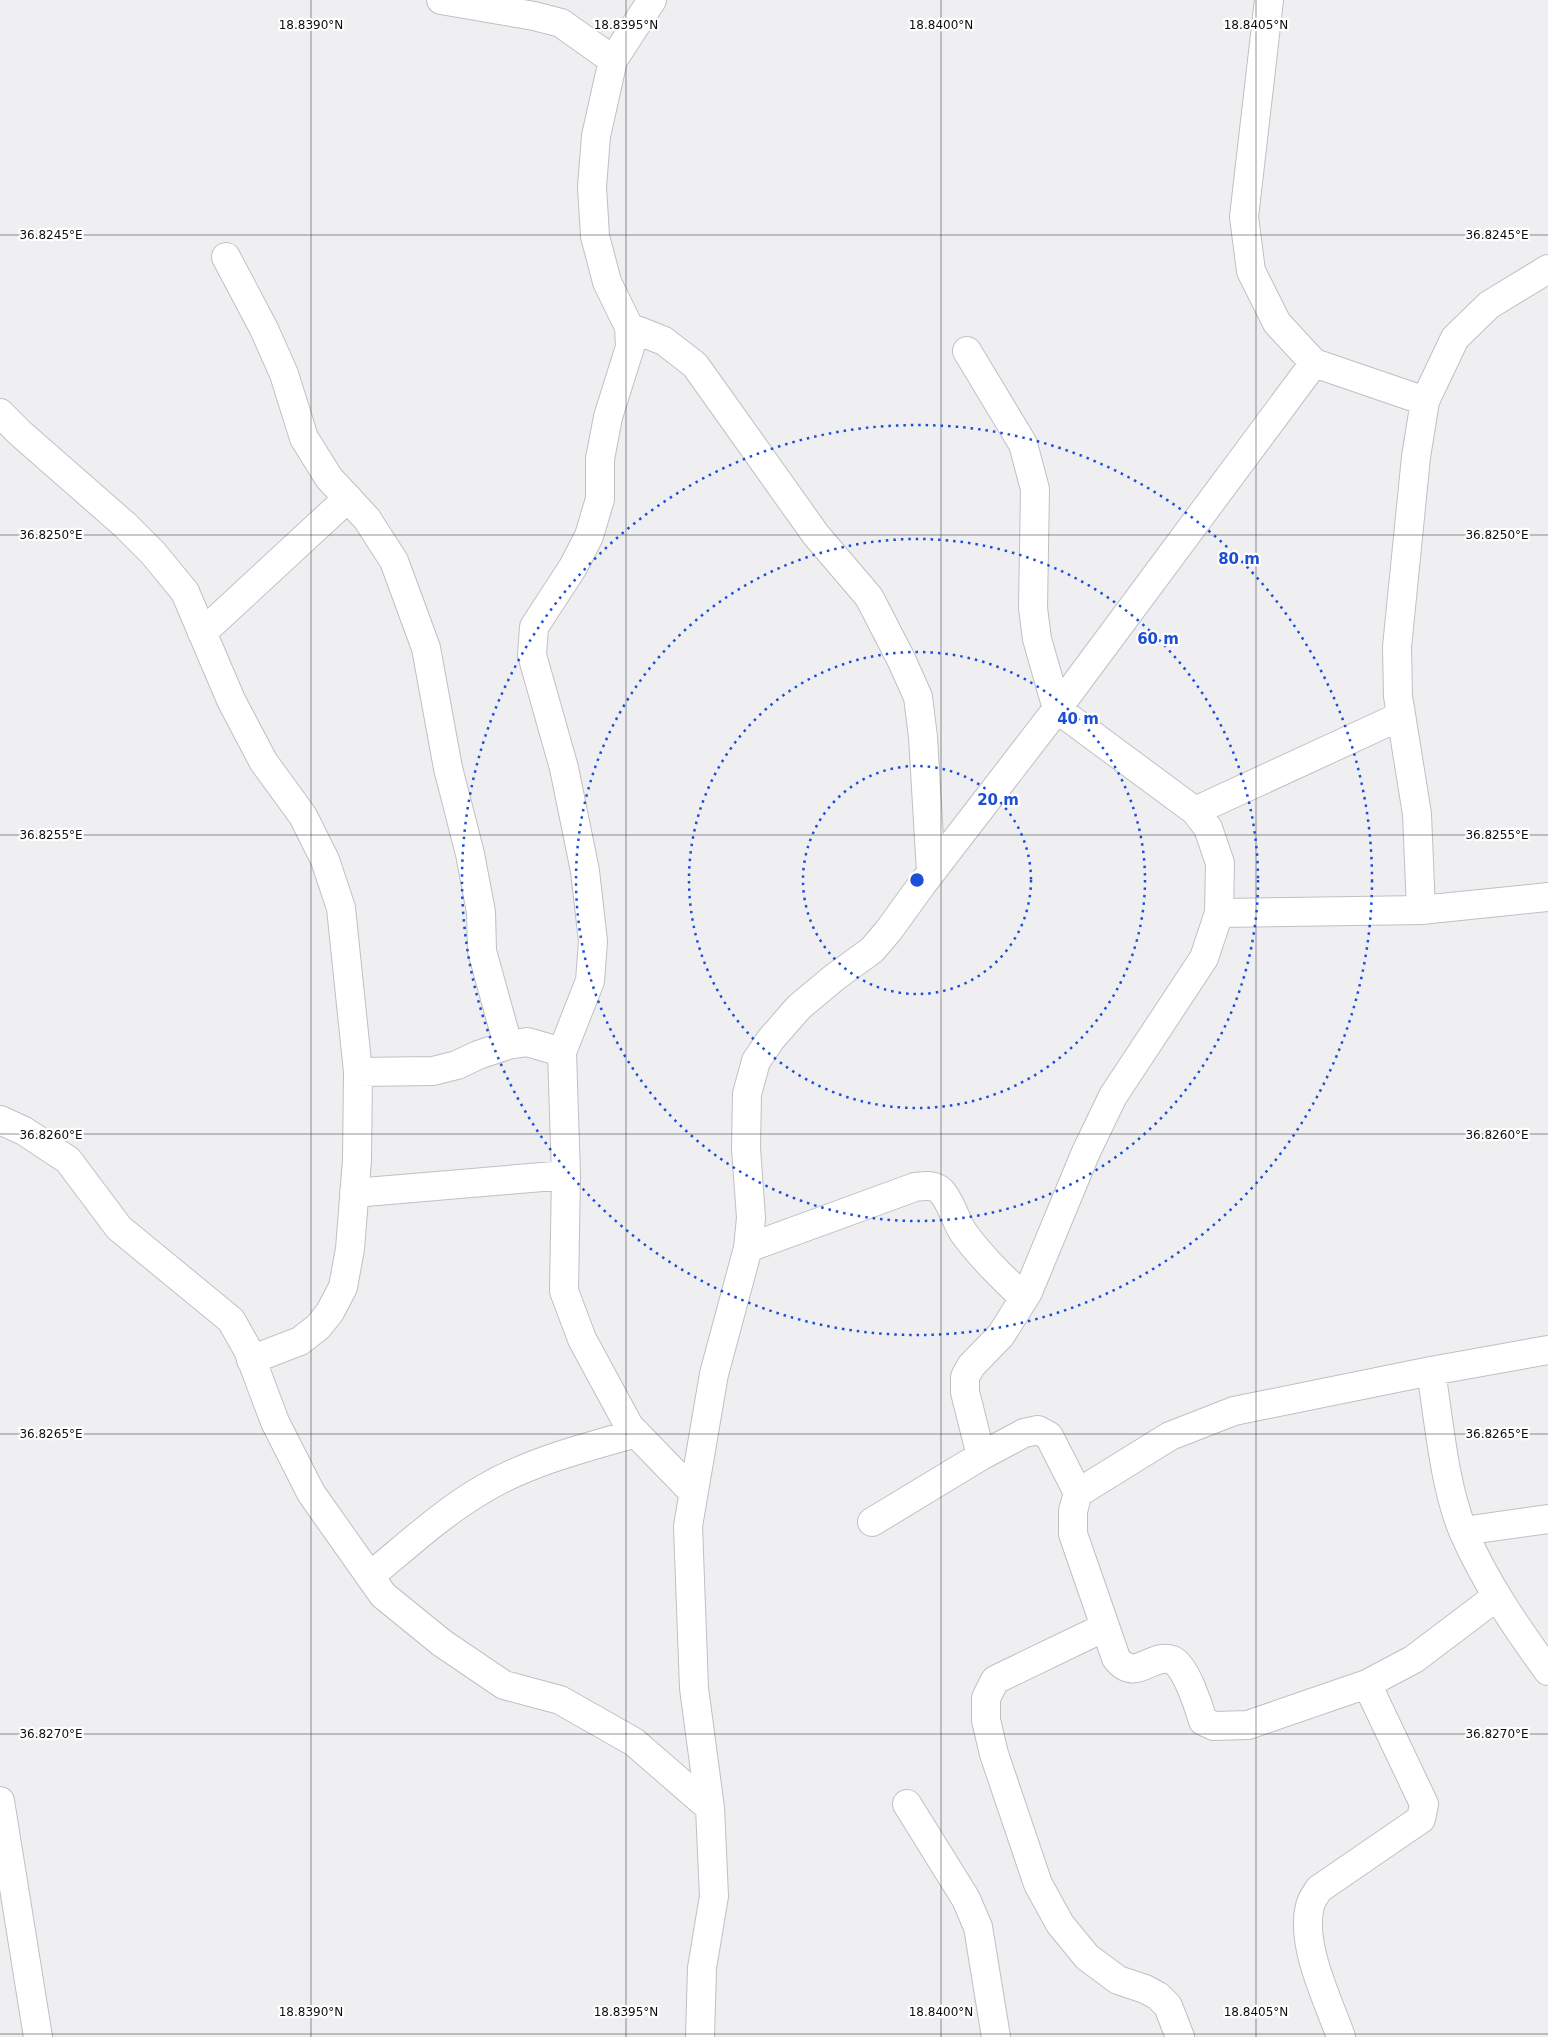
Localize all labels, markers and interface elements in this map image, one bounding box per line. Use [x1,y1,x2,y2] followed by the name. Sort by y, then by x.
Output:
[279,18,343,32] text: 18.8390°N
[594,18,658,32] text: 18.8395°N
[909,18,973,32] text: 18.8400°N
[1224,18,1288,32] text: 18.8405°N
[19,228,83,242] text: 36.8245°E
[1465,228,1529,242] text: 36.8245°E
[19,528,83,542] text: 36.8250°E
[1465,528,1529,542] text: 36.8250°E
[1218,550,1260,568] text: 80 m
[1137,630,1179,648] text: 60 m
[1057,710,1099,728] text: 40 m
[977,791,1019,809] text: 20 m
[19,828,83,842] text: 36.8255°E
[1465,828,1529,842] text: 36.8255°E
[908,871,926,889] centre of rings
[19,1128,83,1142] text: 36.8260°E
[1465,1128,1529,1142] text: 36.8260°E
[19,1427,83,1441] text: 36.8265°E
[1465,1427,1529,1441] text: 36.8265°E
[19,1727,83,1741] text: 36.8270°E
[1465,1727,1529,1741] text: 36.8270°E
[279,2005,343,2019] text: 18.8390°N
[594,2005,658,2019] text: 18.8395°N
[909,2005,973,2019] text: 18.8400°N
[1224,2005,1288,2019] text: 18.8405°N

